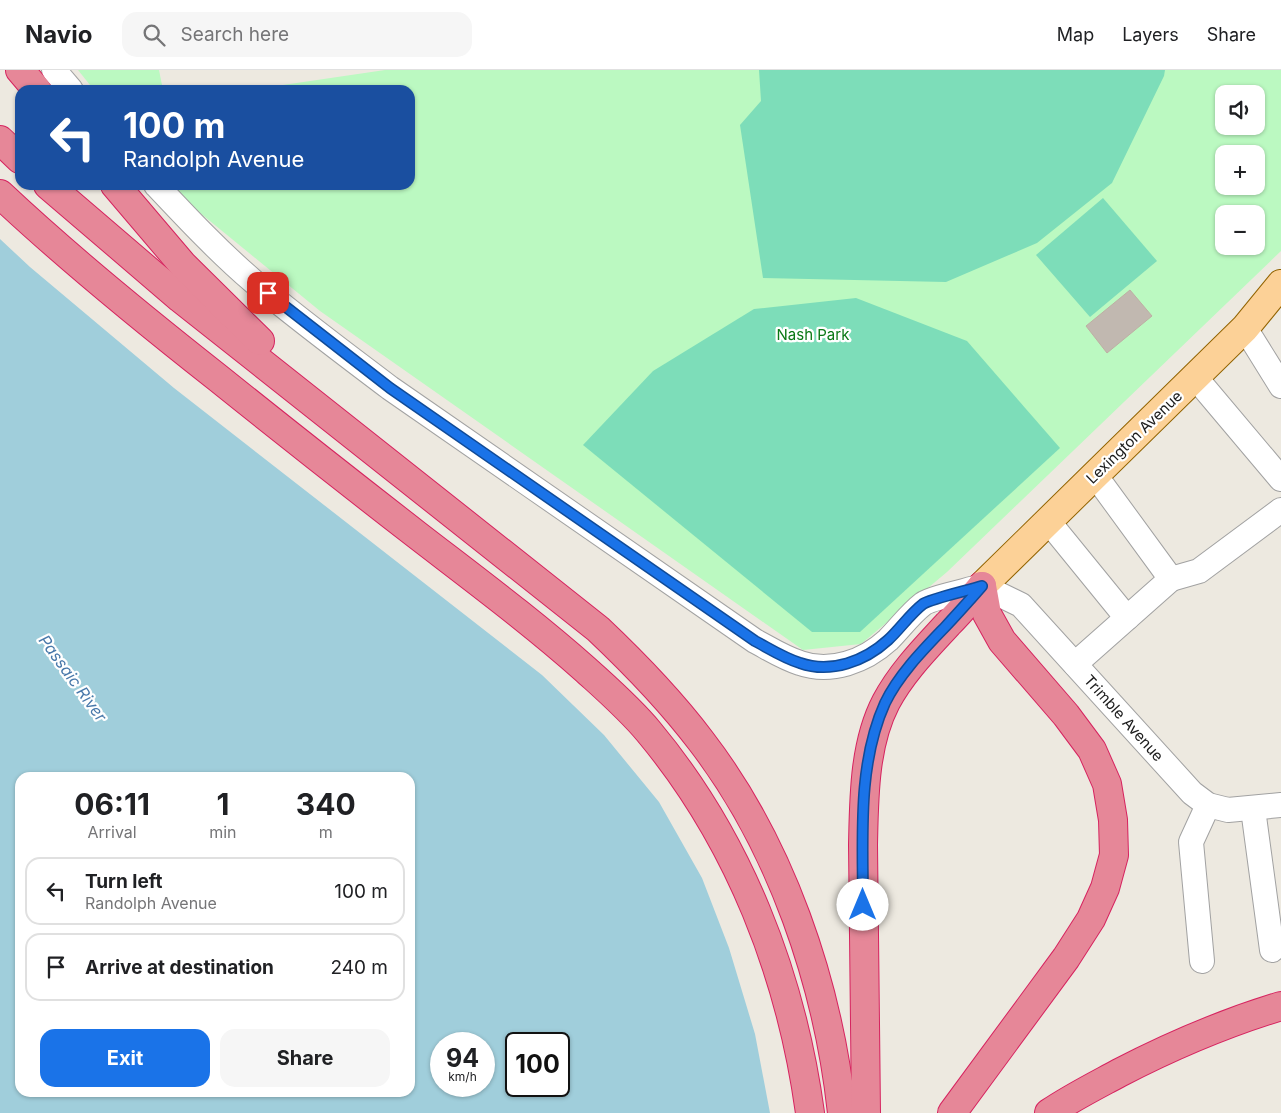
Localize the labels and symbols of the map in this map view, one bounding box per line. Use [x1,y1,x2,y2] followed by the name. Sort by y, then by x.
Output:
[247,272,289,314] pin
[777,325,850,344] park label: Nash Park
[1082,386,1186,488] street label: Lexington Avenue
[35,631,112,726] water label: Passaic River
[1080,671,1168,765] street label: Trimble Avenue
[836,878,888,930] position arrow
[505,1032,570,1097] speed limit sign: 100

